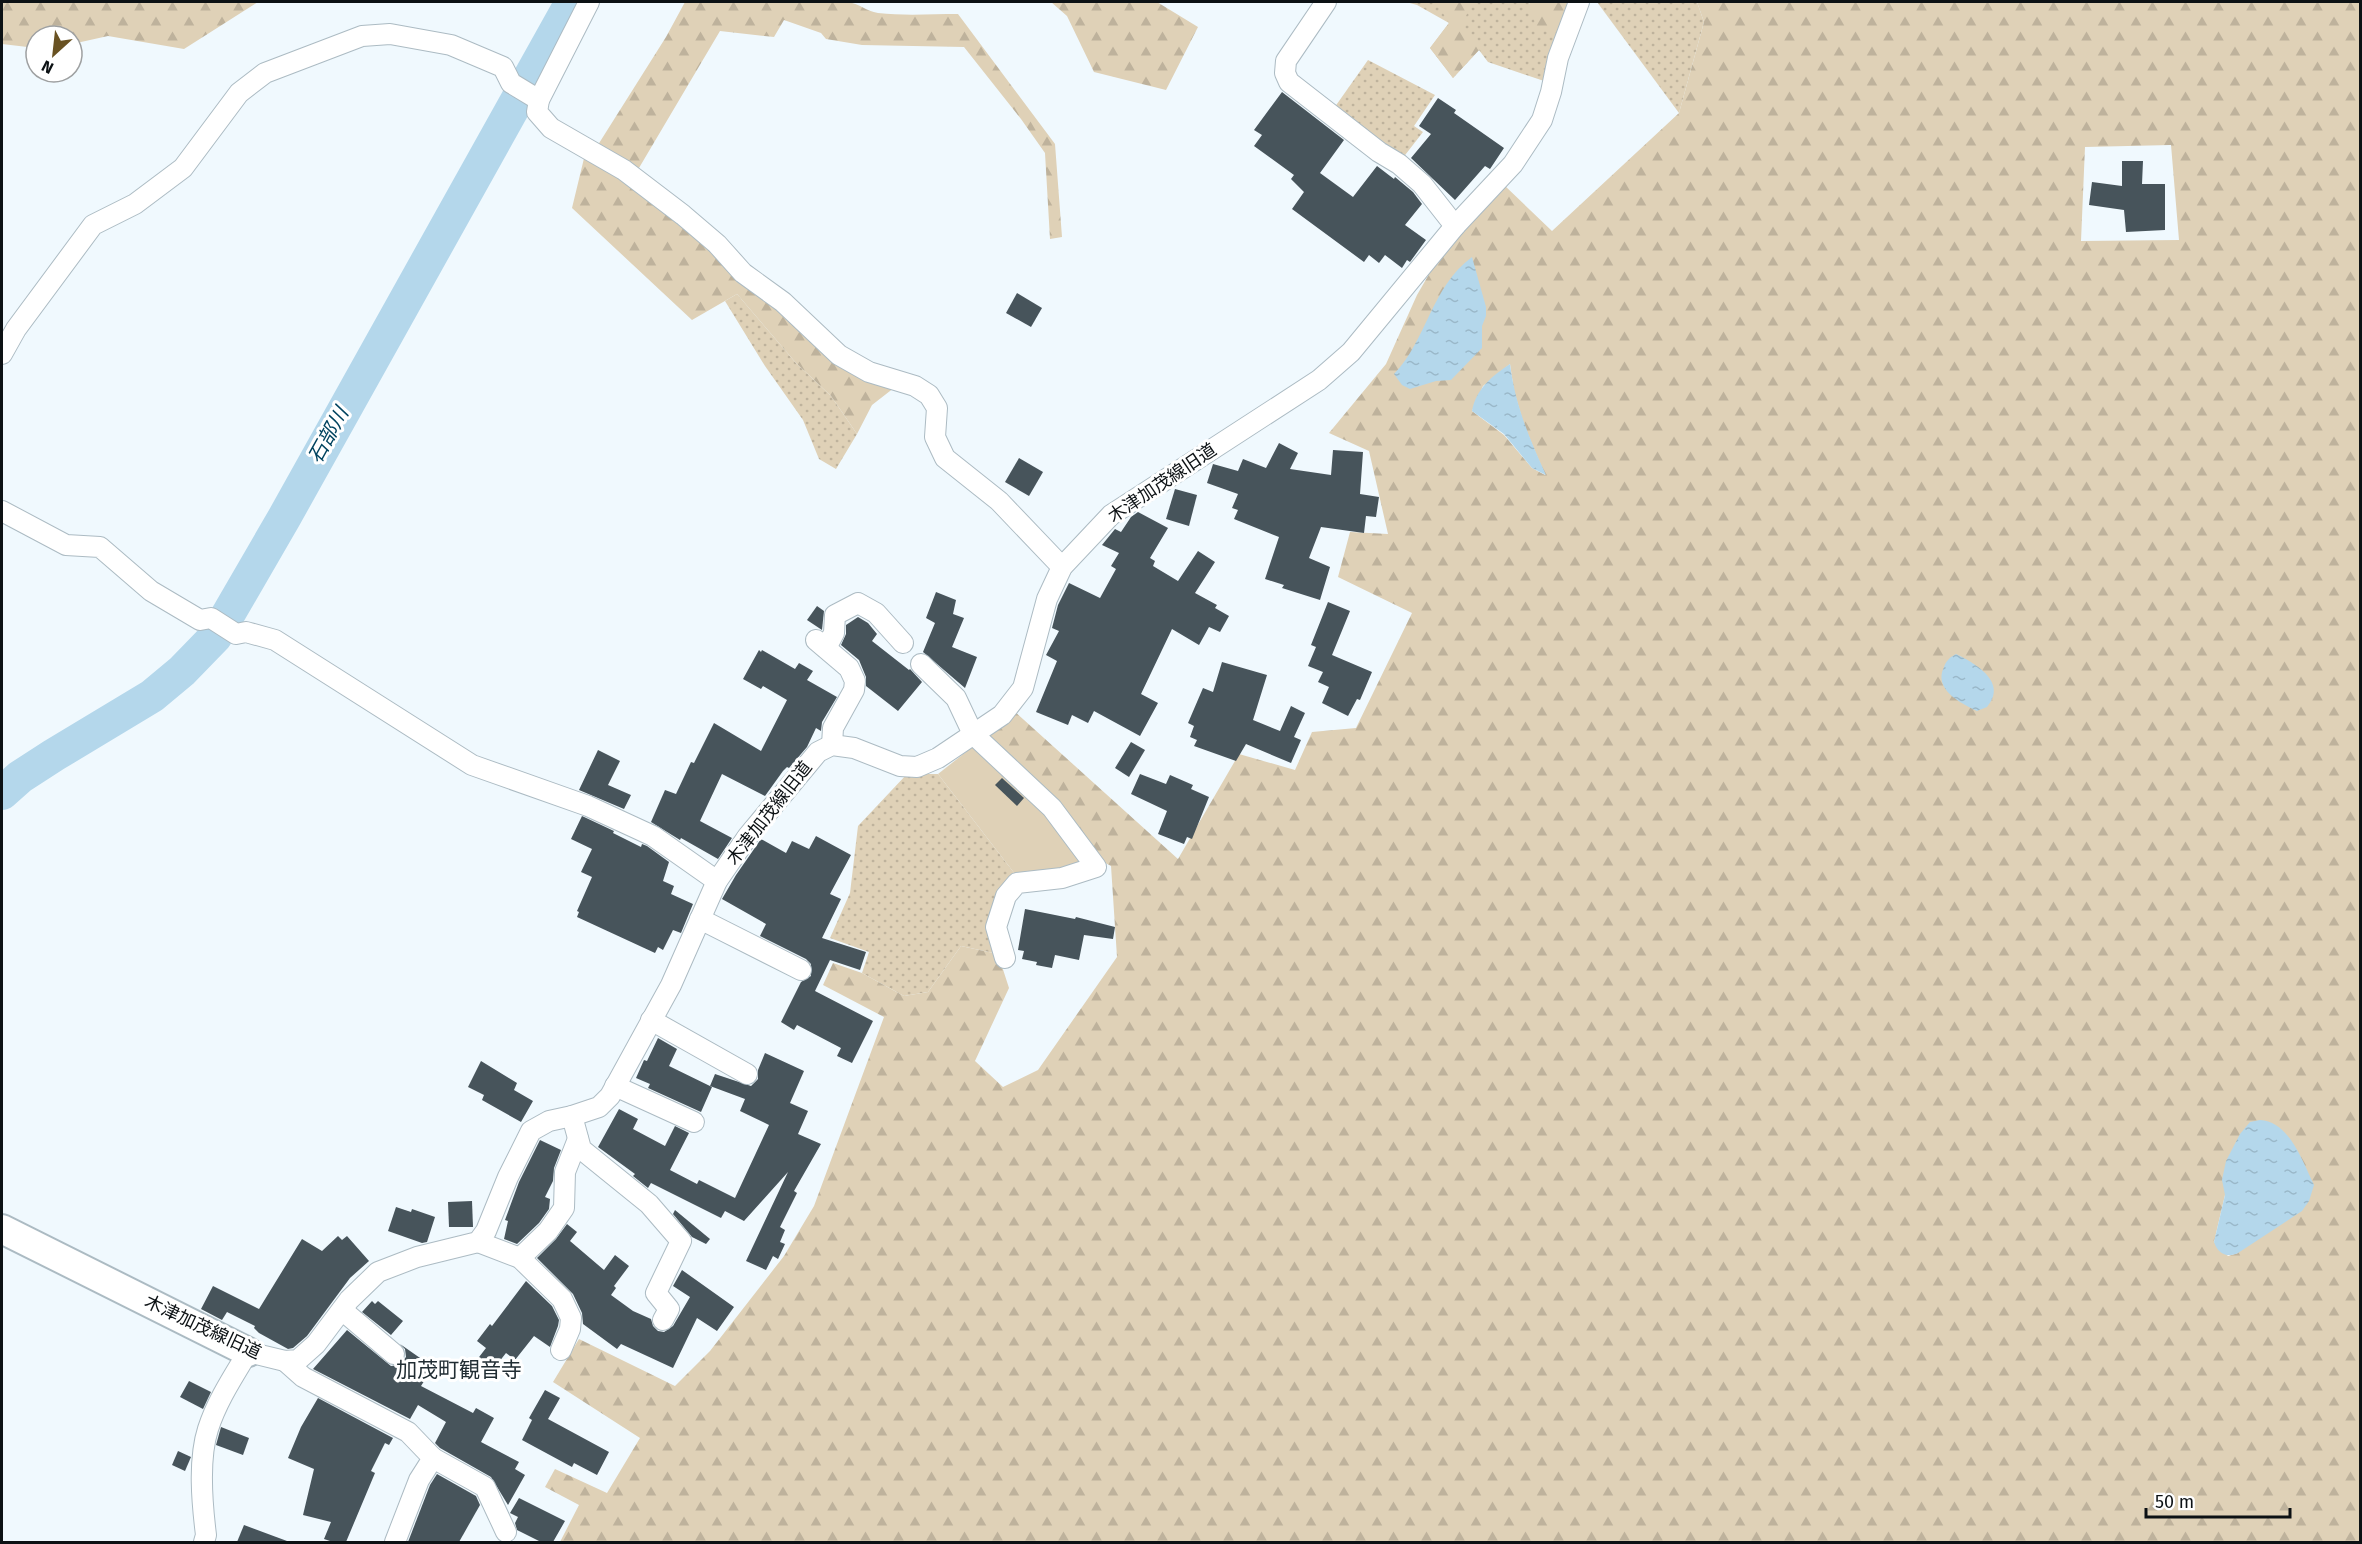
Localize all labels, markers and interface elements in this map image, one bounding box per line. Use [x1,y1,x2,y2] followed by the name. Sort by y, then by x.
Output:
[24,24,84,84] north arrow
[38,56,56,78] text: N
[303,401,354,467] water label: 石部川
[1104,439,1220,527] street label: 木津加茂線旧道
[722,757,816,869] street label: 木津加茂線旧道
[141,1290,265,1364] street label: 木津加茂線旧道
[396,1357,522,1383] district label: 加茂町観音寺
[2146,1481,2290,1519] scale bar
[2155,1491,2194,1513] text: 50 m

